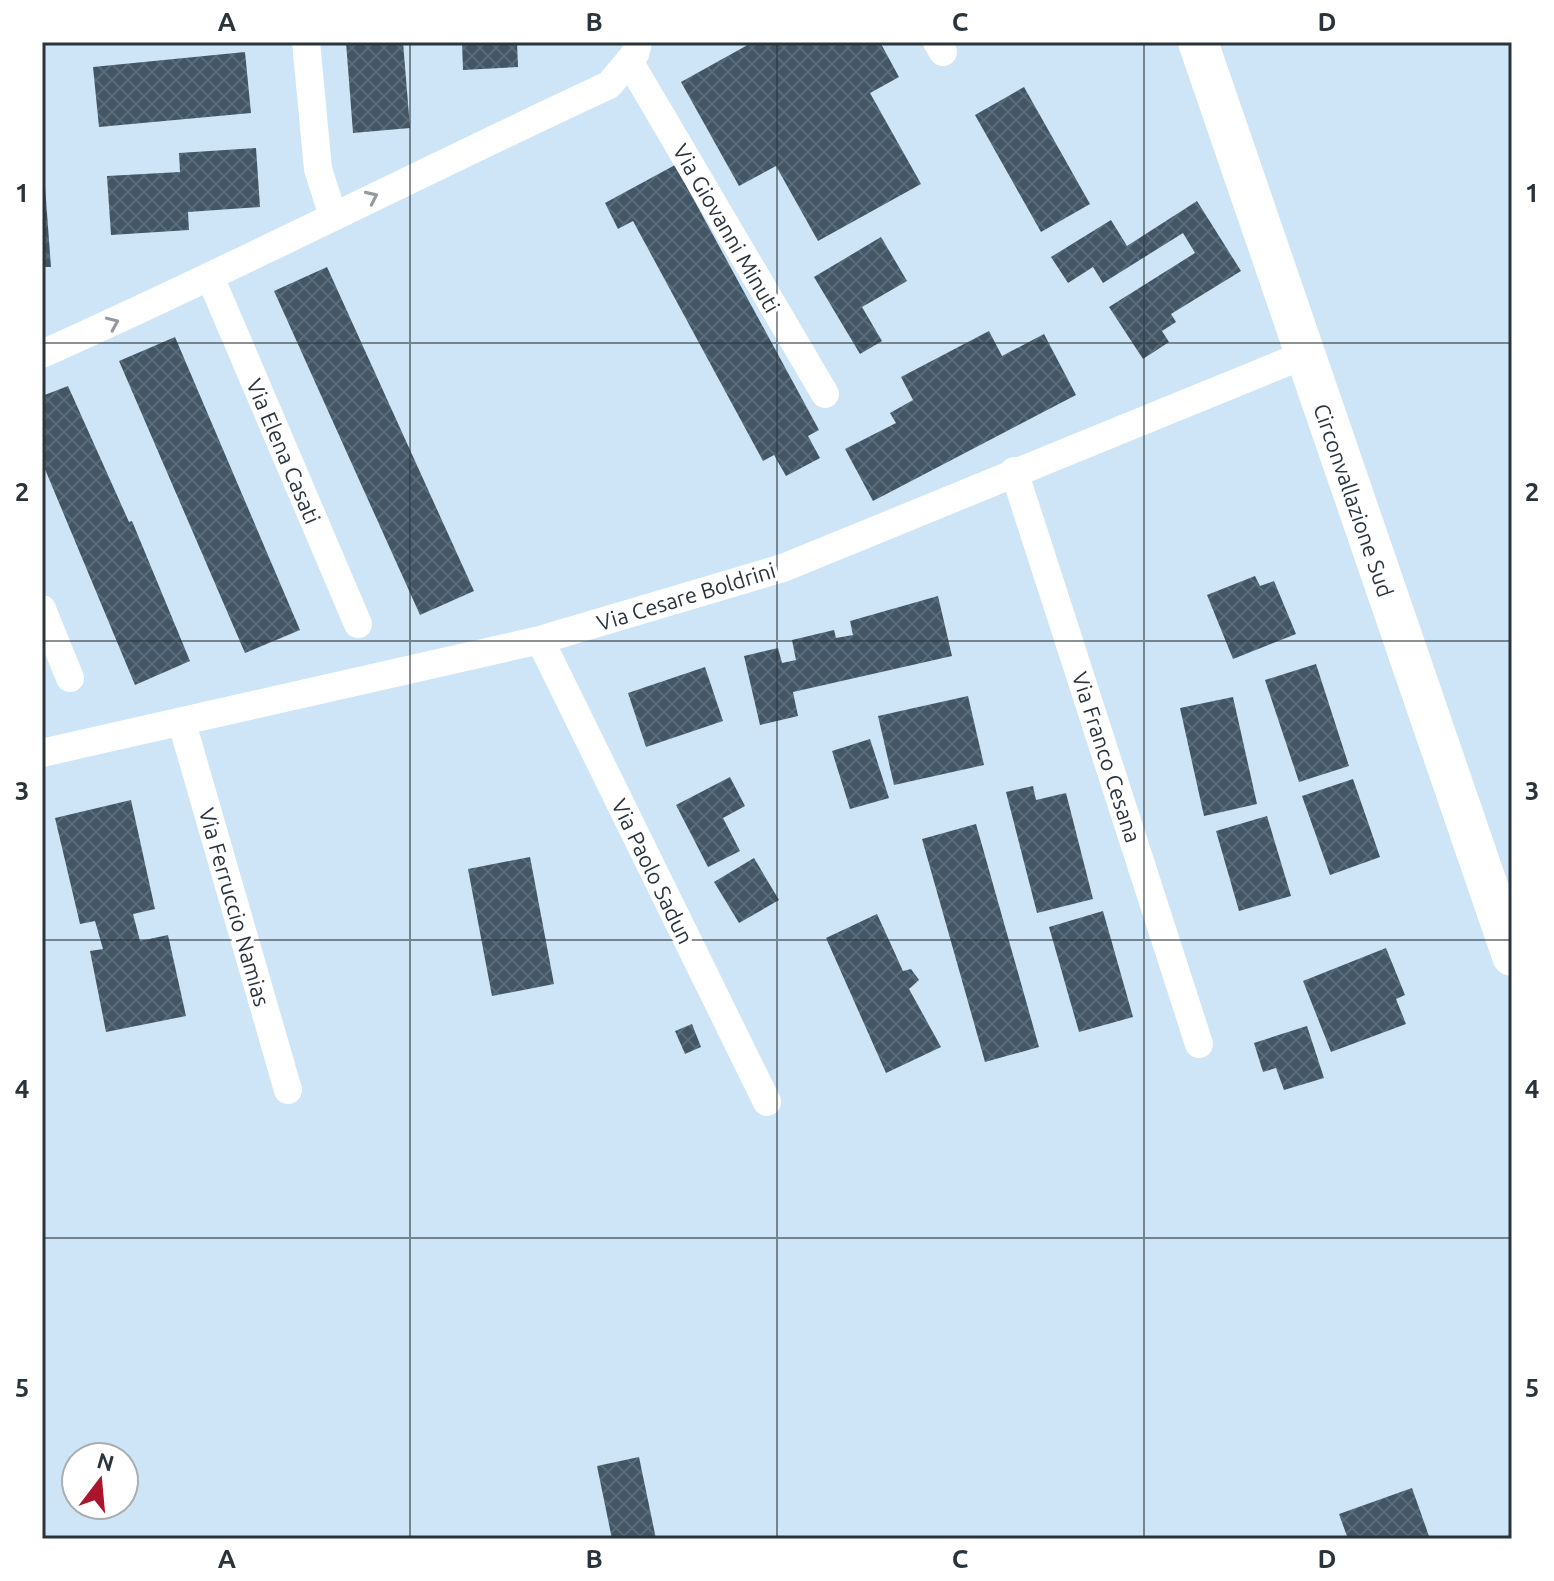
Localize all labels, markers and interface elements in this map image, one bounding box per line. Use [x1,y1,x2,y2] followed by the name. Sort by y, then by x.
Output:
[218,7,237,36] text: A
[585,7,603,36] text: B
[952,7,969,36] text: C
[1318,7,1336,36] text: D
[669,139,785,317] street label: Via Giovanni Minuti
[15,178,29,207] text: 1
[1525,178,1539,207] text: 1
[364,191,378,207] one-way arrow
[105,316,119,332] one-way arrow
[242,375,326,527] street label: Via Elena Casati
[1309,400,1399,600] street label: Circonvallazione Sud
[15,477,29,506] text: 2
[1525,477,1539,506] text: 2
[594,557,778,635] street label: Via Cesare Boldrini
[1068,668,1146,846] street label: Via Franco Cesana
[15,776,29,805] text: 3
[1525,776,1539,805] text: 3
[607,795,699,947] street label: Via Paolo Sadun
[195,805,275,1009] street label: Via Ferruccio Namias
[15,1074,29,1103] text: 4
[1525,1074,1539,1103] text: 4
[15,1373,29,1402] text: 5
[1525,1373,1539,1402] text: 5
[60,1441,140,1521] north arrow
[94,1447,117,1476] text: N
[218,1544,237,1573] text: A
[585,1544,603,1573] text: B
[952,1544,969,1573] text: C
[1318,1544,1336,1573] text: D

